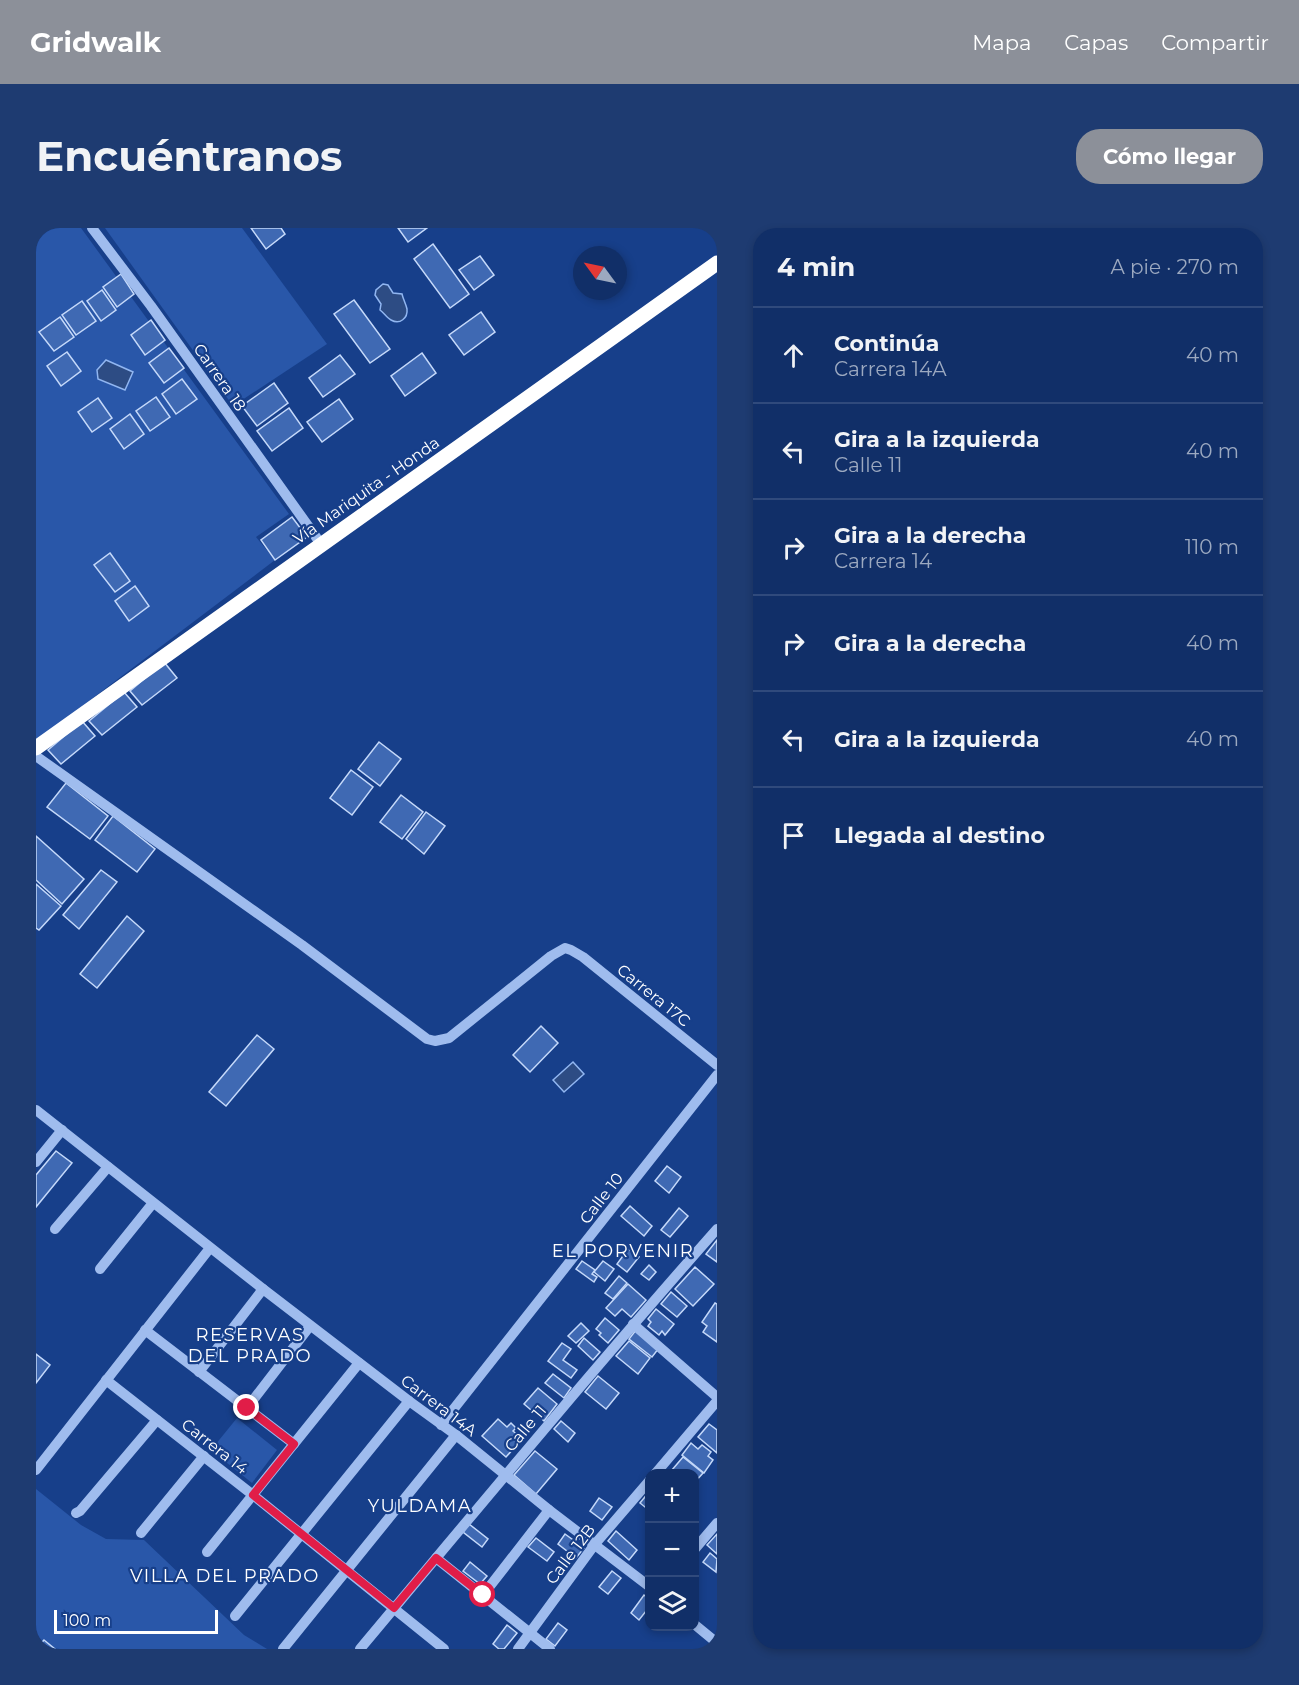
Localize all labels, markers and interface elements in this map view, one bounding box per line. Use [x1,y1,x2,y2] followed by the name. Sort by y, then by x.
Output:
[30,25,161,59] text: Gridwalk
[972,30,1031,55] text: Mapa
[1064,30,1128,55] text: Capas
[1161,30,1269,55] text: Compartir
[1076,129,1263,184] button: Cómo llegar
[36,130,342,182] text: Encuéntranos
[573,246,627,300] north arrow
[777,251,855,283] text: 4 min
[1110,255,1239,279] text: A pie · 270 m
[834,330,939,357] text: Continúa
[777,339,810,372] icon: ahead
[189,340,250,415] street label: Carrera 18
[1186,343,1239,367] text: 40 m
[834,357,947,381] text: Carrera 14A
[834,426,1040,453] text: Gira a la izquierda
[290,433,443,548] street label: Vía Mariquita - Honda
[777,435,810,468] icon: left
[1186,439,1239,463] text: 40 m
[834,453,902,477] text: Calle 11
[834,522,1026,549] text: Gira a la derecha
[777,531,810,564] icon: right
[1185,535,1239,559] text: 110 m
[834,549,932,573] text: Carrera 14
[777,627,810,660] icon: right
[834,630,1026,657] text: Gira a la derecha
[1186,631,1239,655] text: 40 m
[777,723,810,756] icon: left
[834,726,1040,753] text: Gira a la izquierda
[1186,727,1239,751] text: 40 m
[777,819,810,852] icon: arrive
[834,822,1045,849] text: Llegada al destino
[613,960,694,1031] street label: Carrera 17C
[576,1169,627,1228] street label: Calle 10
[552,1240,694,1262] district label: EL PORVENIR
[188,1324,312,1367] district label: RESERVAS DEL PRADO
[397,1371,481,1440] street label: Carrera 14A
[233,1394,259,1420] route end
[501,1401,550,1455] street label: Calle 11
[178,1415,252,1478] street label: Carrera 14
[645,1469,699,1631] map controls
[645,1469,699,1523] button: +
[368,1495,472,1517] district label: YULDAMA
[542,1521,599,1588] street label: Calle 12B
[645,1523,699,1577] button: −
[130,1565,320,1587] district label: VILLA DEL PRADO
[645,1577,699,1631] button: layers
[469,1581,495,1607] route start
[54,1607,218,1634] scale bar
[63,1611,111,1630] text: 100 m

